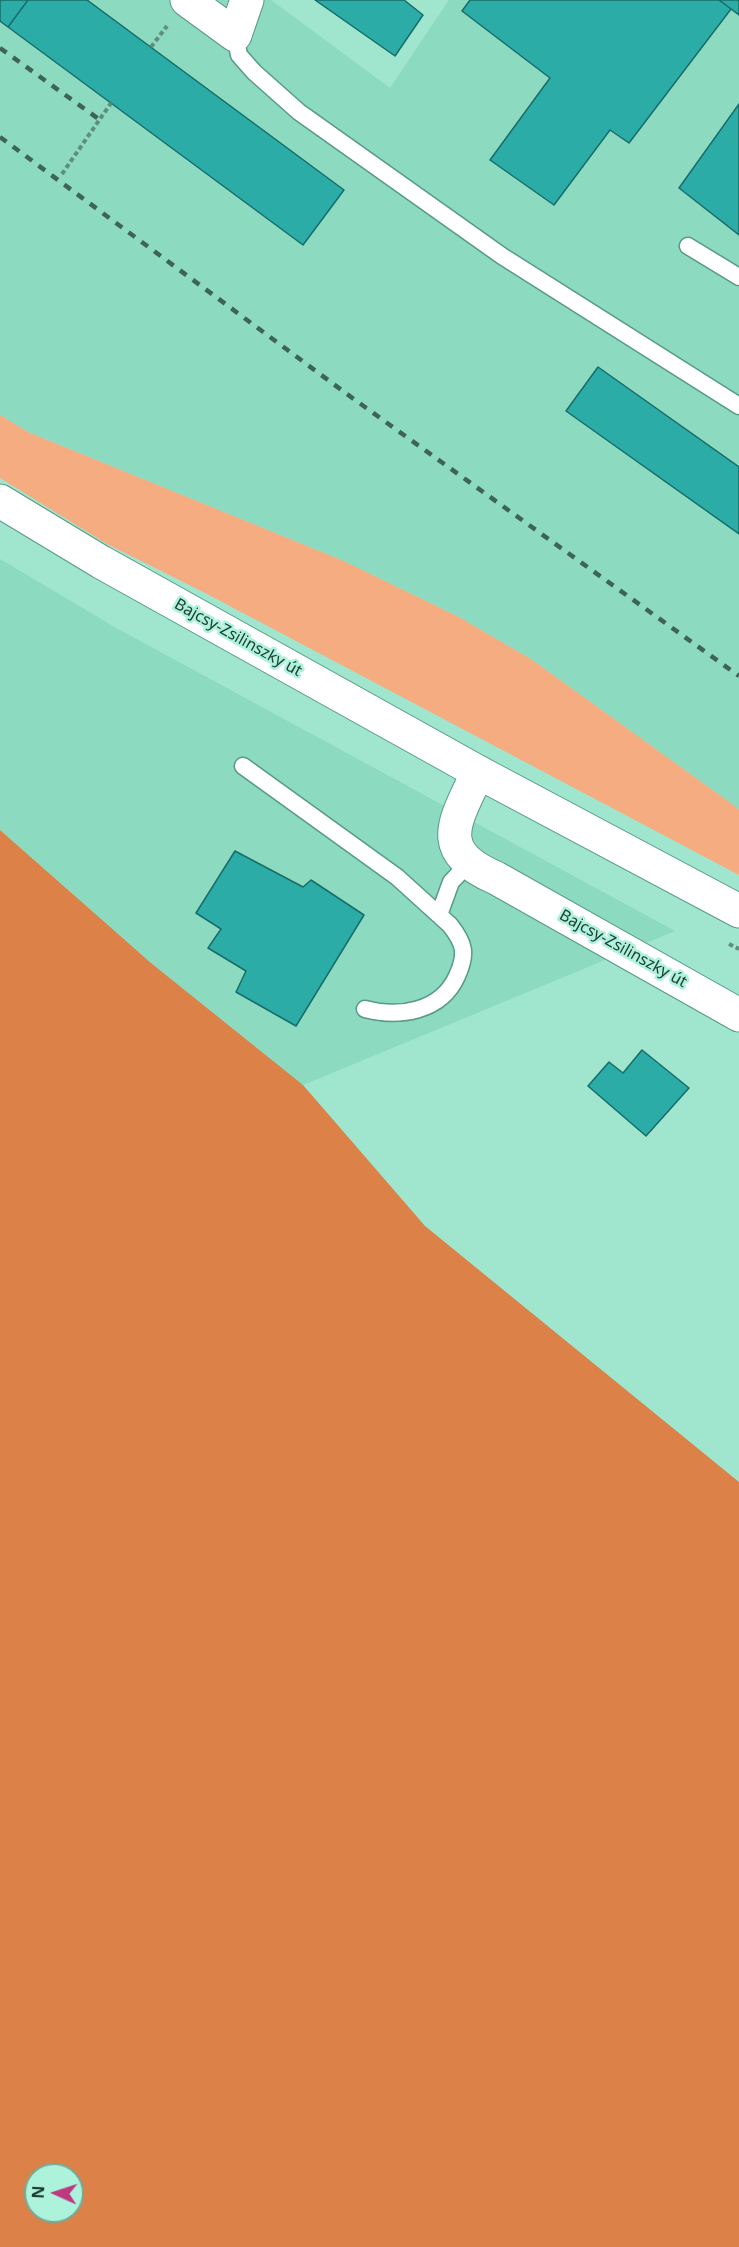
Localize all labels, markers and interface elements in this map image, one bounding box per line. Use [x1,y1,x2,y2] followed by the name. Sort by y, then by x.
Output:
[171,595,305,681] street label: Bajcsy-Zsilinszky út
[556,906,690,992] street label: Bajcsy-Zsilinszky út
[24,2163,84,2223] north arrow
[27,2185,49,2199] text: N

